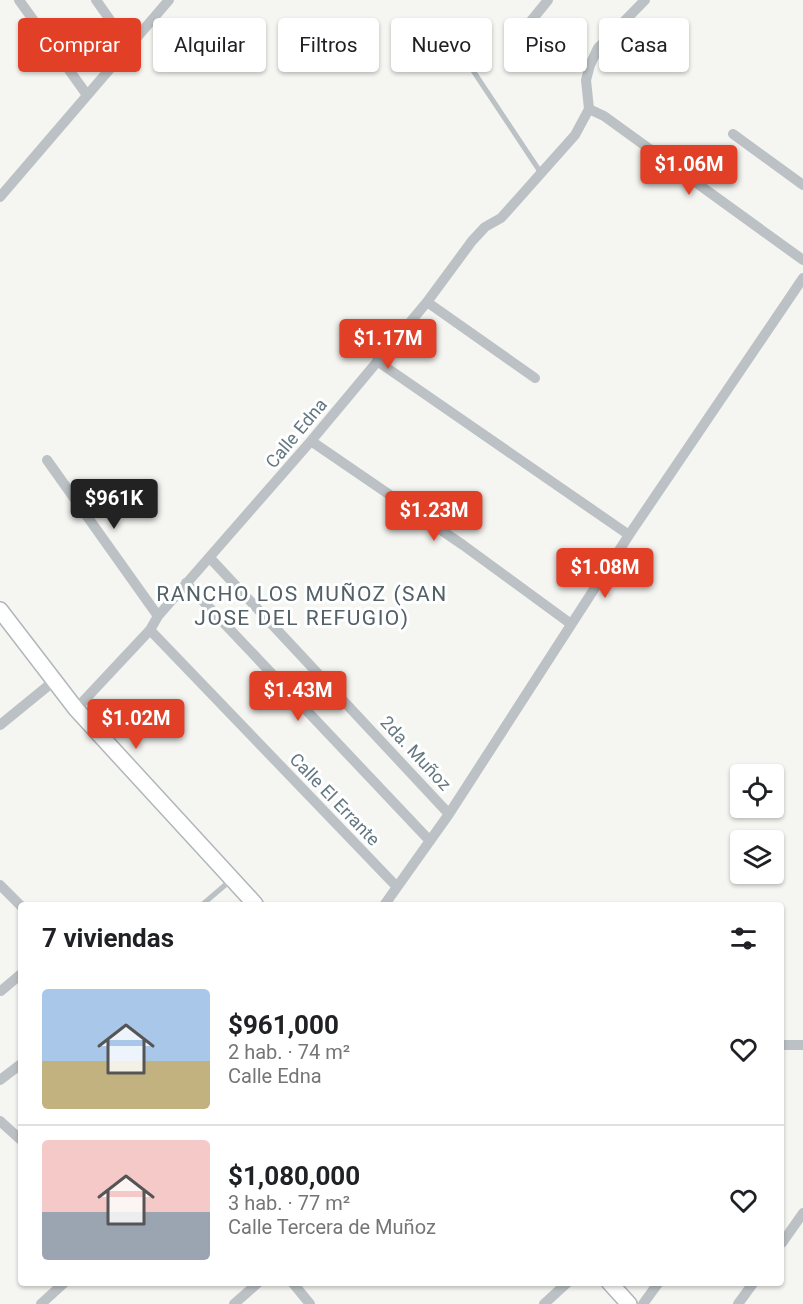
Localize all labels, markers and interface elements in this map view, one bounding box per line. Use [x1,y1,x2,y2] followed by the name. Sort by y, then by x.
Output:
[18,18,141,72] chip: Comprar
[153,18,266,72] chip: Alquilar
[278,18,379,72] chip: Filtros
[391,18,492,72] chip: Nuevo
[504,18,587,72] chip: Piso
[599,18,689,72] chip: Casa
[640,145,738,196] pin: $1.06M
[654,152,724,176] text: $1.06M
[339,319,437,370] pin: $1.17M
[353,326,423,350] text: $1.17M
[261,394,331,472] street label: Calle Edna
[72,479,156,530] pin: $961K
[85,486,143,510] text: $961K
[385,491,483,542] pin: $1.23M
[399,498,469,522] text: $1.23M
[556,548,654,599] pin: $1.08M
[570,555,640,579] text: $1.08M
[156,582,448,630] district label: RANCHO LOS MUÑOZ (SAN JOSE DEL REFUGIO)
[249,671,347,722] pin: $1.43M
[263,678,333,702] text: $1.43M
[87,699,185,750] pin: $1.02M
[101,706,171,730] text: $1.02M
[376,711,456,795] street label: 2da. Muñoz
[286,748,384,850] street label: Calle El Errante
[730,764,784,884] map controls
[730,764,784,818] button: locate
[730,830,784,884] button: layers
[727,922,760,955] icon: filters
[42,923,174,953] text: 7 viviendas
[228,1010,339,1040] text: $961,000
[90,1013,162,1085] icon: home
[727,1033,760,1066] icon: heart
[228,1040,350,1064] text: 2 hab. · 74 m²
[228,1064,322,1088] text: Calle Edna
[228,1161,360,1191] text: $1,080,000
[90,1164,162,1236] icon: home
[727,1184,760,1217] icon: heart
[228,1191,350,1215] text: 3 hab. · 77 m²
[228,1215,436,1239] text: Calle Tercera de Muñoz

